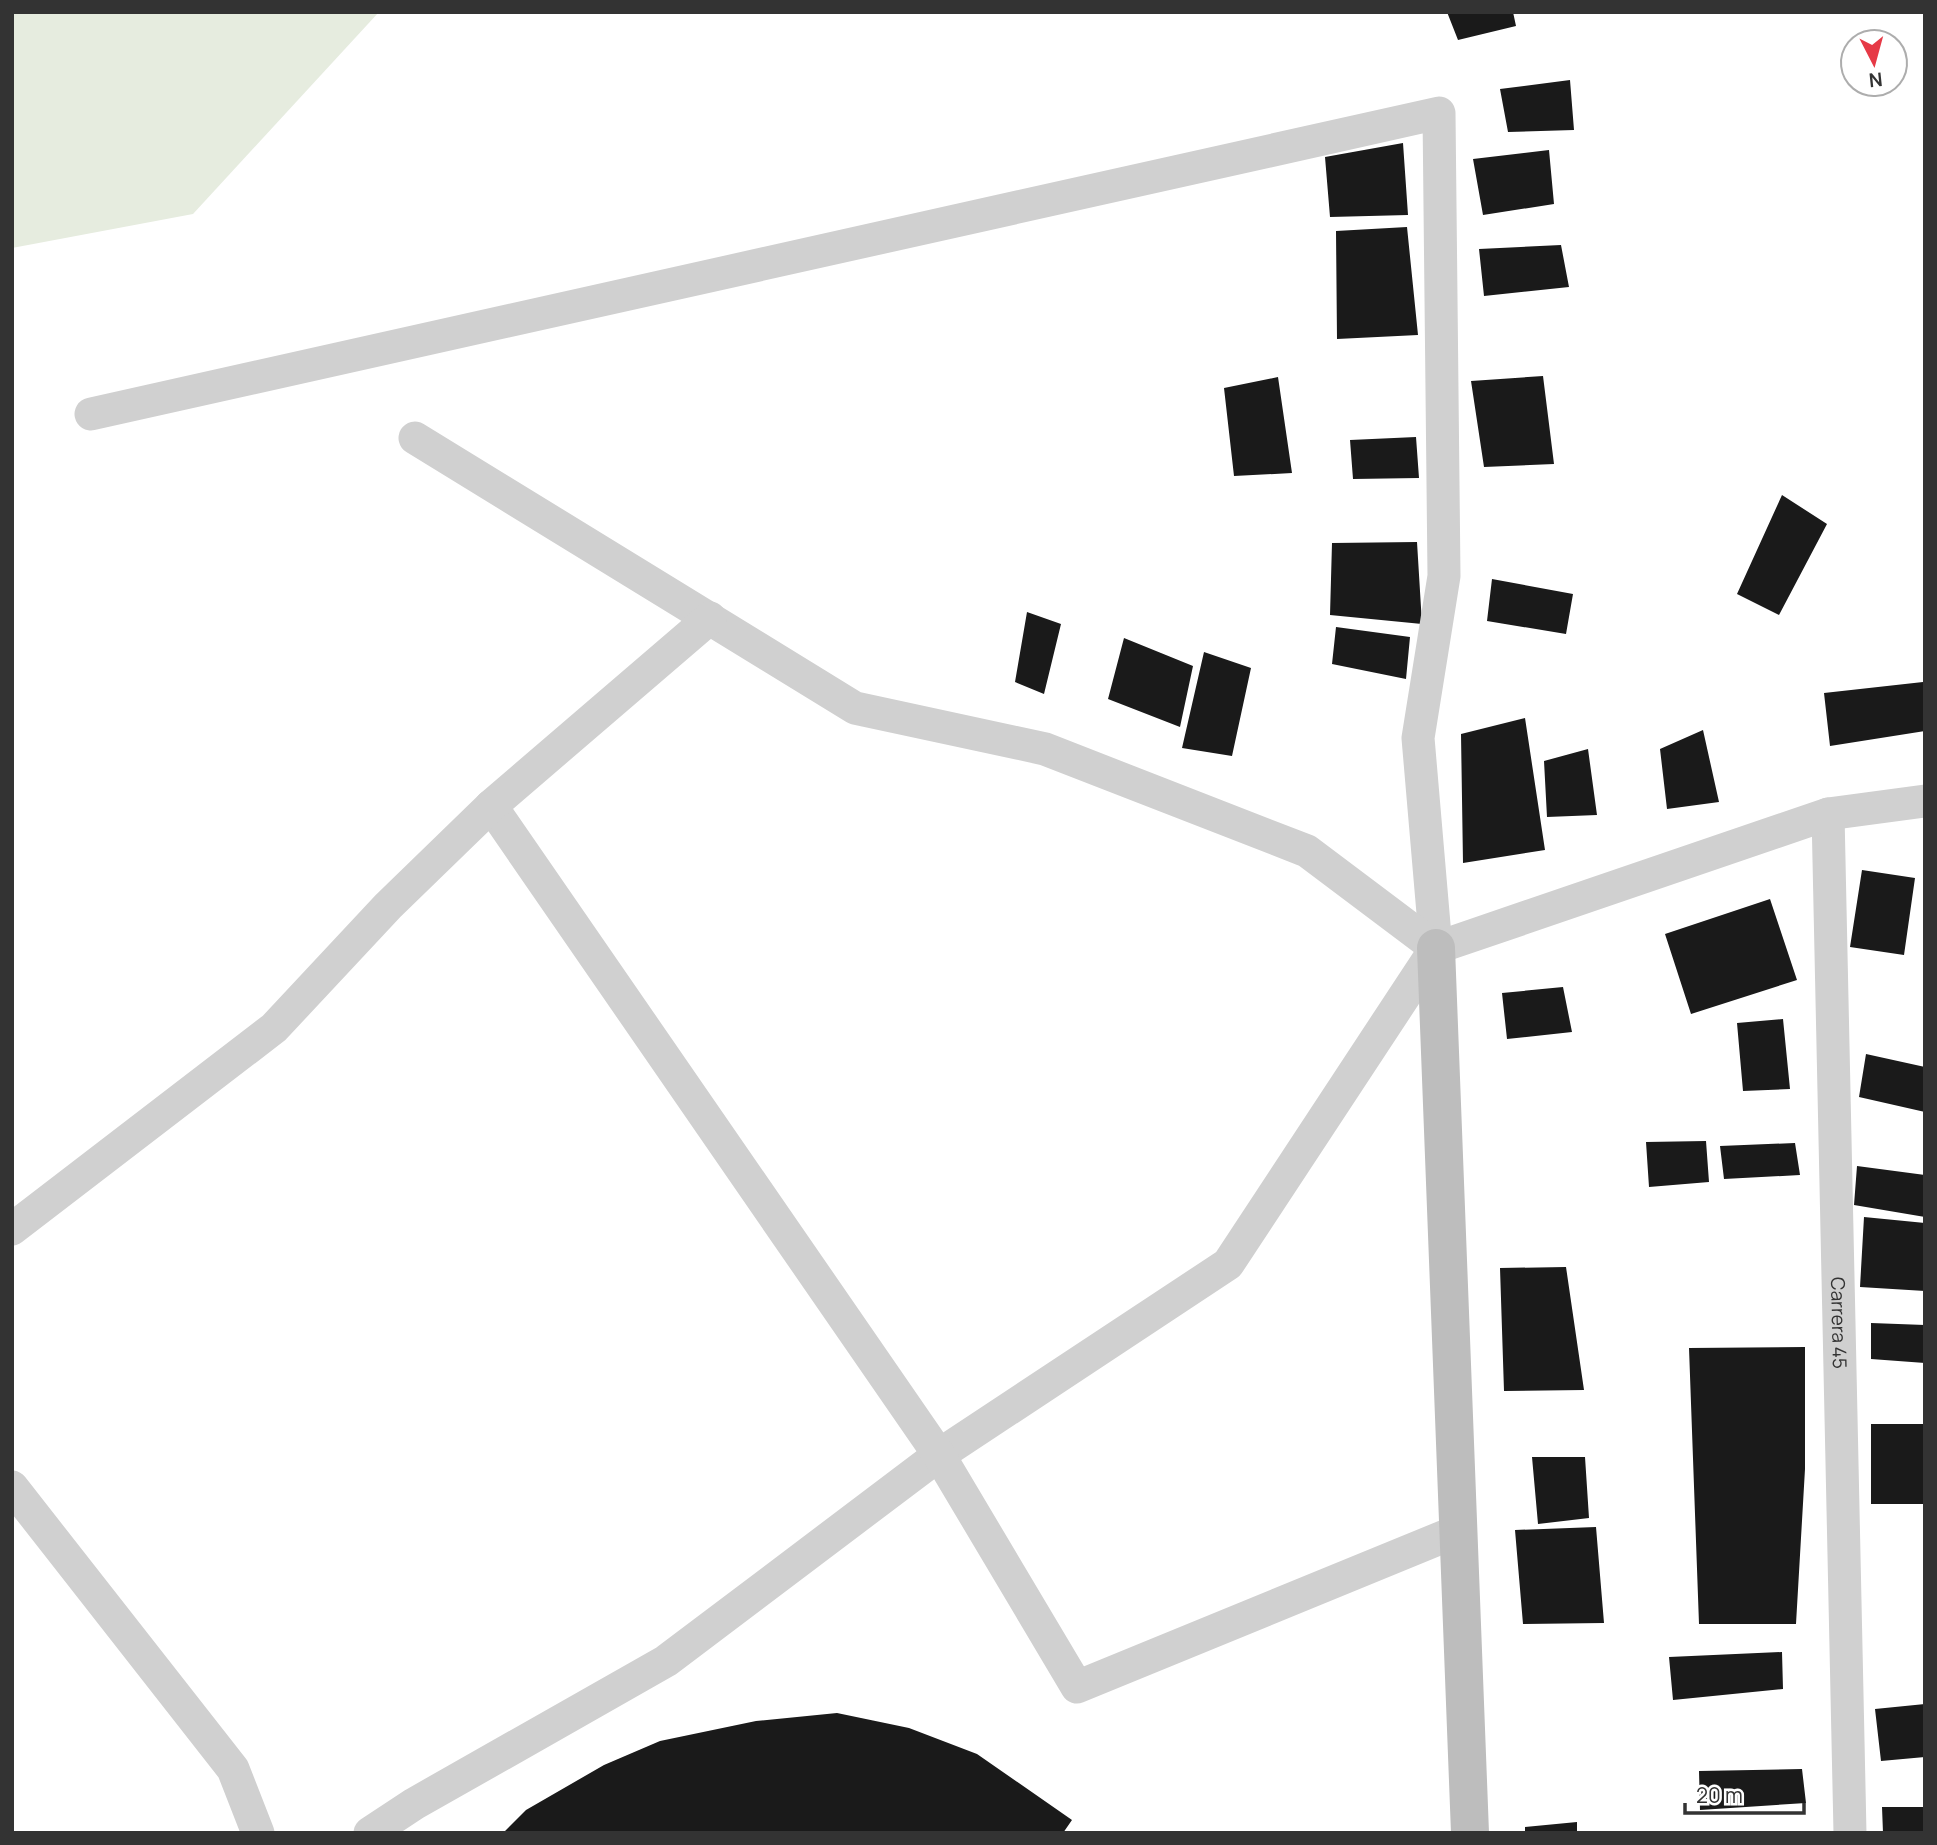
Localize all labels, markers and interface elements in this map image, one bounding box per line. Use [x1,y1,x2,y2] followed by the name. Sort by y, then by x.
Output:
[1839,28,1909,98] north arrow
[1868,66,1884,94] text: N
[1825,1277,1853,1369] street label: Carrera 45
[1685,1772,1804,1816] scale bar
[1696,1781,1743,1809] text: 20 m

